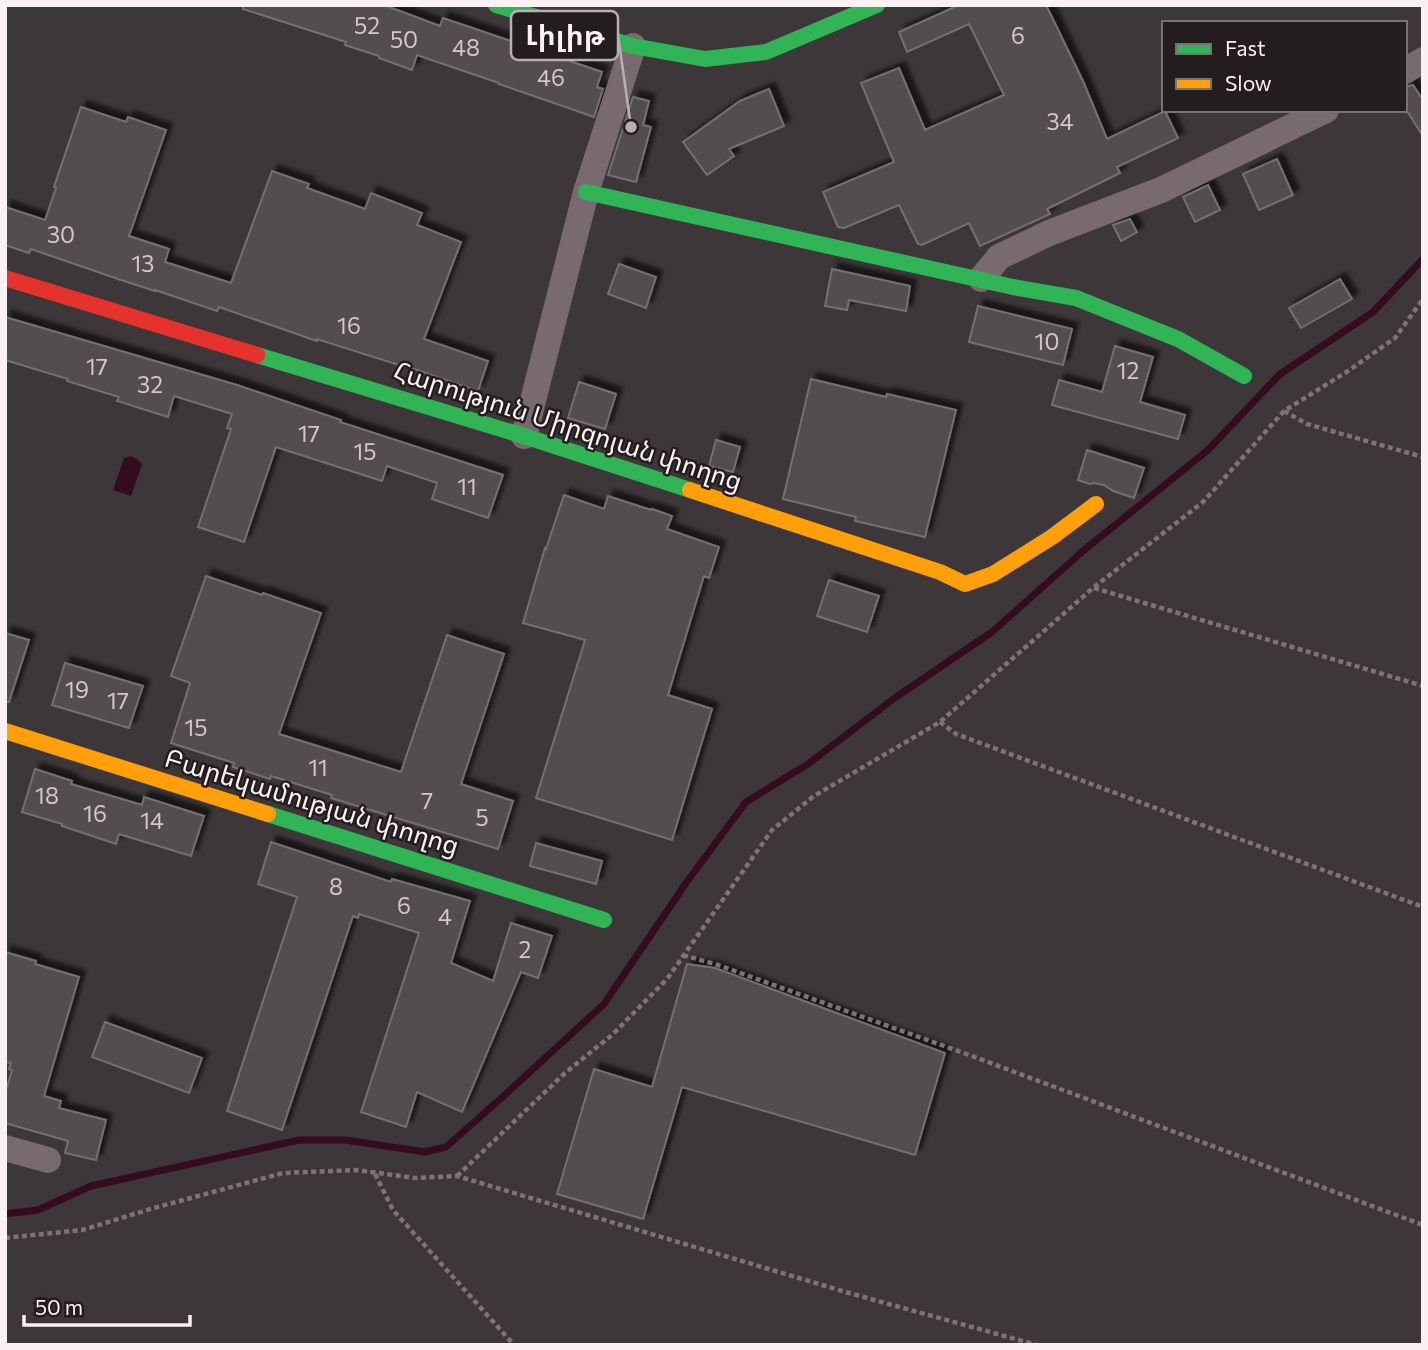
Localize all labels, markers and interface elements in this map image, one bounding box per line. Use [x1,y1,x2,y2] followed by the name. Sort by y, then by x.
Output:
[354,11,380,39] house number: 52
[511,11,618,60] callout: Լիլիթ
[525,17,606,52] text: Լիլիթ
[1011,21,1025,49] house number: 6
[1162,21,1407,112] legend
[390,25,418,53] house number: 50
[452,33,480,61] house number: 48
[1225,35,1266,60] text: Fast
[537,63,565,91] house number: 46
[1225,70,1272,95] text: Slow
[1047,107,1074,135] house number: 34
[47,220,75,248] house number: 30
[132,249,154,277] house number: 13
[337,311,361,339] house number: 16
[1035,327,1059,355] house number: 10
[86,352,108,380] house number: 17
[390,354,747,497] street label: Հարություն Միրզոյան փողոց
[1117,356,1139,384] house number: 12
[137,370,163,398] house number: 32
[298,419,320,447] house number: 17
[353,437,377,465] house number: 15
[457,472,477,500] house number: 11
[65,675,89,703] house number: 19
[107,686,129,714] house number: 17
[184,713,208,741] house number: 15
[161,741,463,861] street label: Բարեկամության փողոց
[308,753,328,781] house number: 11
[35,781,59,809] house number: 18
[421,786,433,814] house number: 7
[83,799,107,827] house number: 16
[475,803,489,831] house number: 5
[140,806,164,834] house number: 14
[329,872,343,900] house number: 8
[397,891,411,919] house number: 6
[438,902,452,930] house number: 4
[519,935,531,963] house number: 2
[24,1284,191,1328] scale bar
[35,1294,83,1319] text: 50 m

